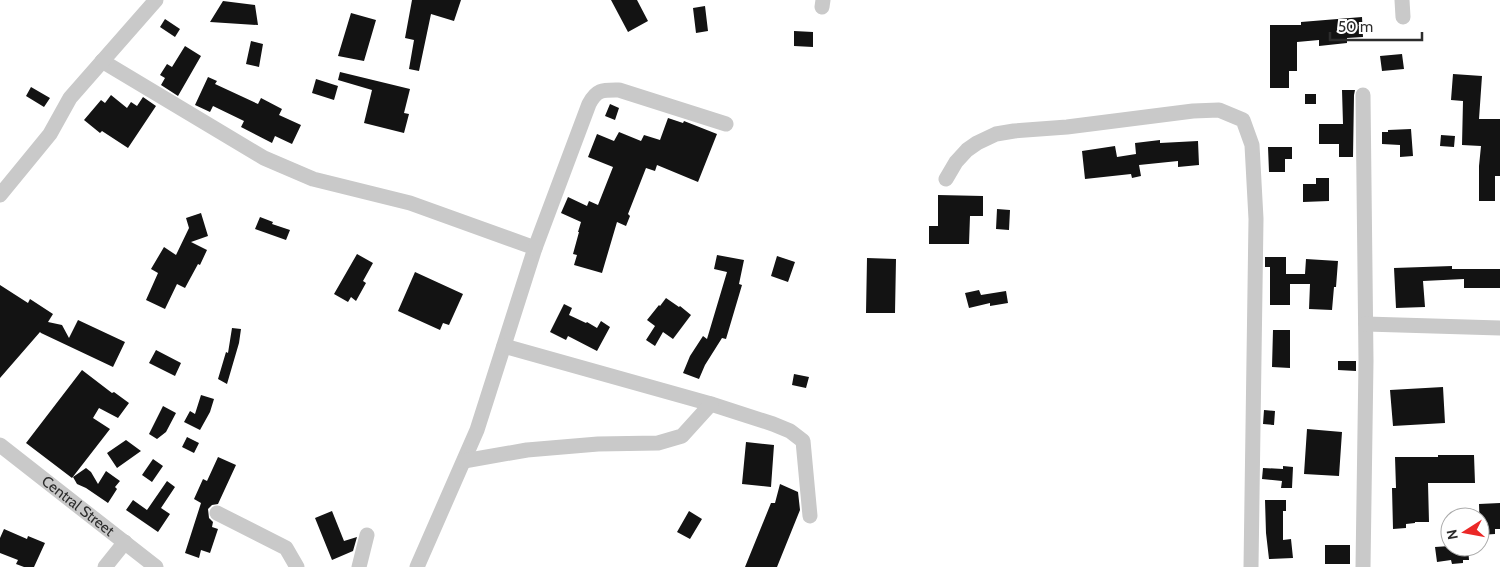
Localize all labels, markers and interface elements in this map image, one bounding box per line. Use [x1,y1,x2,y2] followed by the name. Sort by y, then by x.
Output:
[1330,10,1422,42] scale bar
[1338,18,1373,36] text: 50 m
[38,472,118,540] street label: Central Street
[1440,507,1490,557] north arrow
[1442,528,1462,541] text: N

